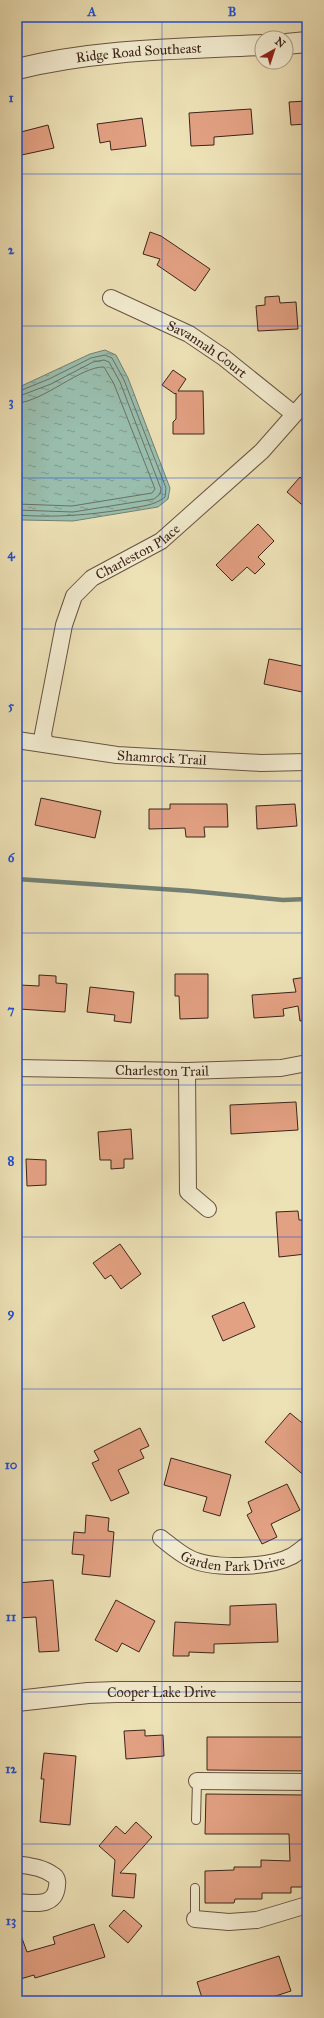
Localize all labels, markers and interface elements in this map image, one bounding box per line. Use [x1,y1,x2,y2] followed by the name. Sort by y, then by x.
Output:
[87,4,97,20] text: A
[228,4,237,20] text: B
[254,30,294,70] north arrow
[272,35,288,51] text: N
[75,39,202,66] street label: Ridge Road Southeast
[8,90,14,106] text: 1
[8,242,15,258] text: 2
[164,317,251,381] street label: Savannah Court
[8,394,14,410] text: 3
[92,520,183,583] street label: Charleston Place
[7,546,15,562] text: 4
[8,698,15,714] text: 5
[117,747,207,768] street label: Shamrock Trail
[8,850,16,866] text: 6
[8,1002,15,1018] text: 7
[115,1061,209,1080] street label: Charleston Trail
[8,1153,15,1169] text: 8
[8,1305,15,1321] text: 9
[5,1457,18,1473] text: 10
[178,1547,287,1575] street label: Garden Park Drive
[6,1609,16,1625] text: 11
[107,1683,216,1701] street label: Cooper Lake Drive
[5,1761,17,1777] text: 12
[6,1913,16,1929] text: 13

